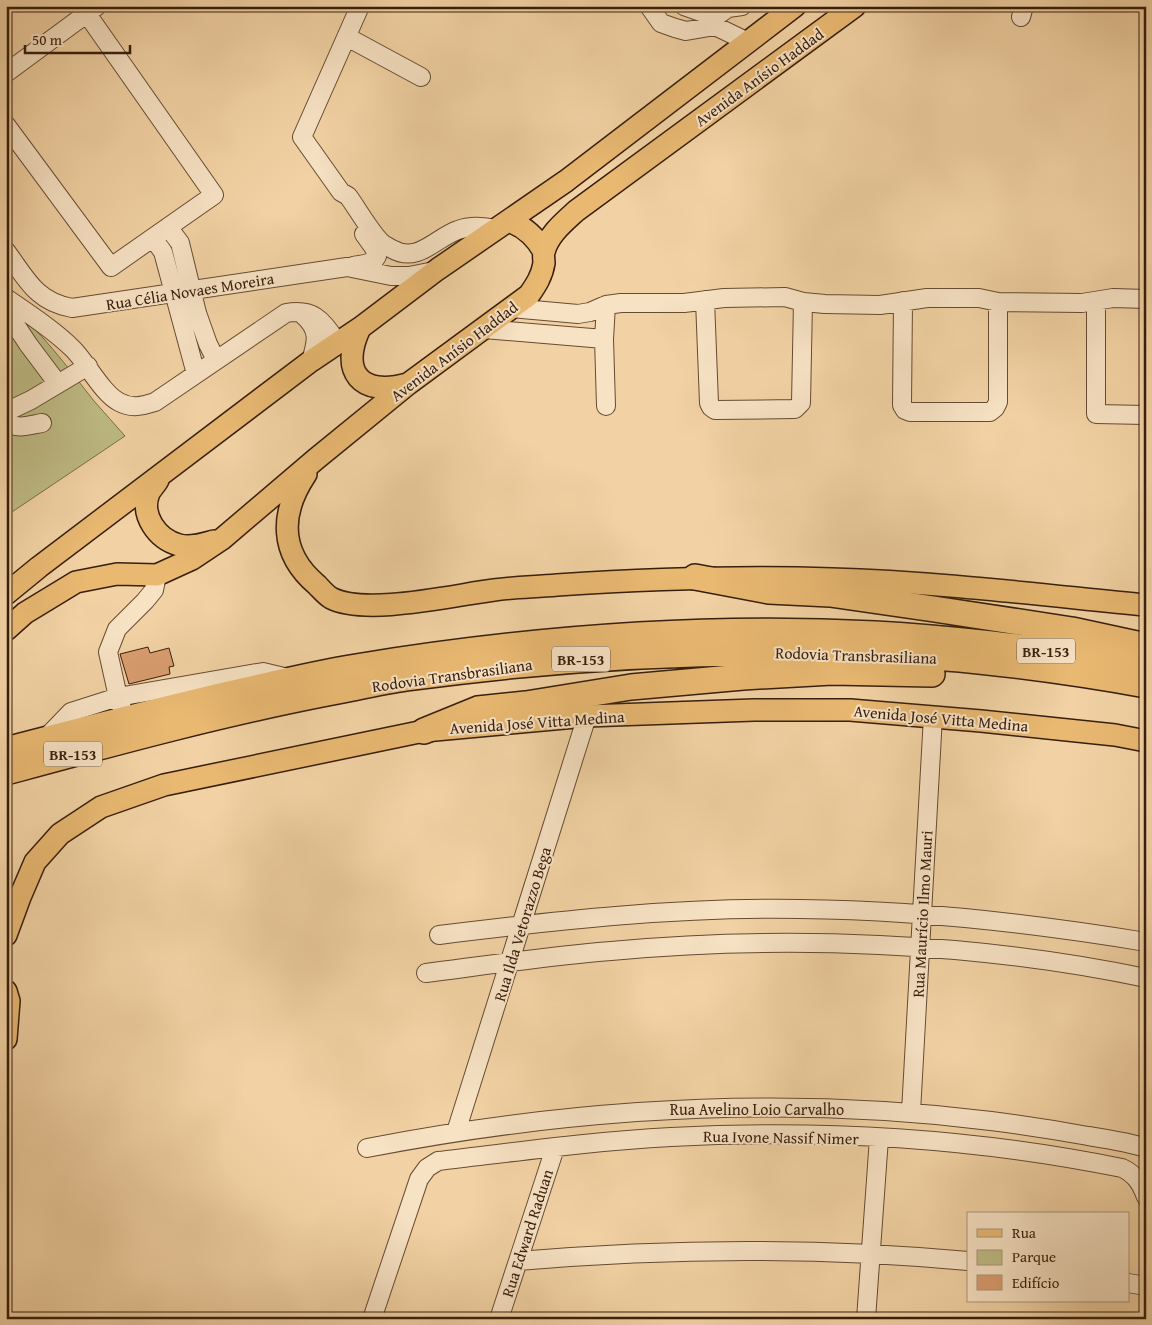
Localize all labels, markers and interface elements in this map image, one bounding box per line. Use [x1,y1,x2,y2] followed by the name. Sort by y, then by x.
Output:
[25,22,130,54] scale bar
[690,22,829,132] street label: Avenida Anísio Haddad
[32,29,63,50] text: 50 m
[104,266,276,316] street label: Rua Célia Novaes Moreira
[385,295,523,407] street label: Avenida Anísio Haddad
[1017,638,1075,664] road number: BR-153
[775,640,938,670] street label: Rodovia Transbrasiliana
[552,646,610,672] road number: BR-153
[370,652,534,698] street label: Rodovia Transbrasiliana
[853,698,1030,738] street label: Avenida José Vitta Medina
[449,704,626,740] street label: Avenida José Vitta Medina
[44,742,102,766] road number: BR-153
[906,829,938,998] street label: Rua Maurício Ilmo Mauri
[487,843,557,1004] street label: Rua Ilda Vetorazzo Bega
[670,1097,844,1121] street label: Rua Avelino Loio Carvalho
[703,1124,859,1150] street label: Rua Ivone Nassif Nimer
[495,1166,559,1300] street label: Rua Edward Raduan
[967,1212,1130,1302] legend
[1012,1222,1036,1243] text: Rua
[1012,1246,1056,1267] text: Parque
[1012,1272,1060,1293] text: Edifício

